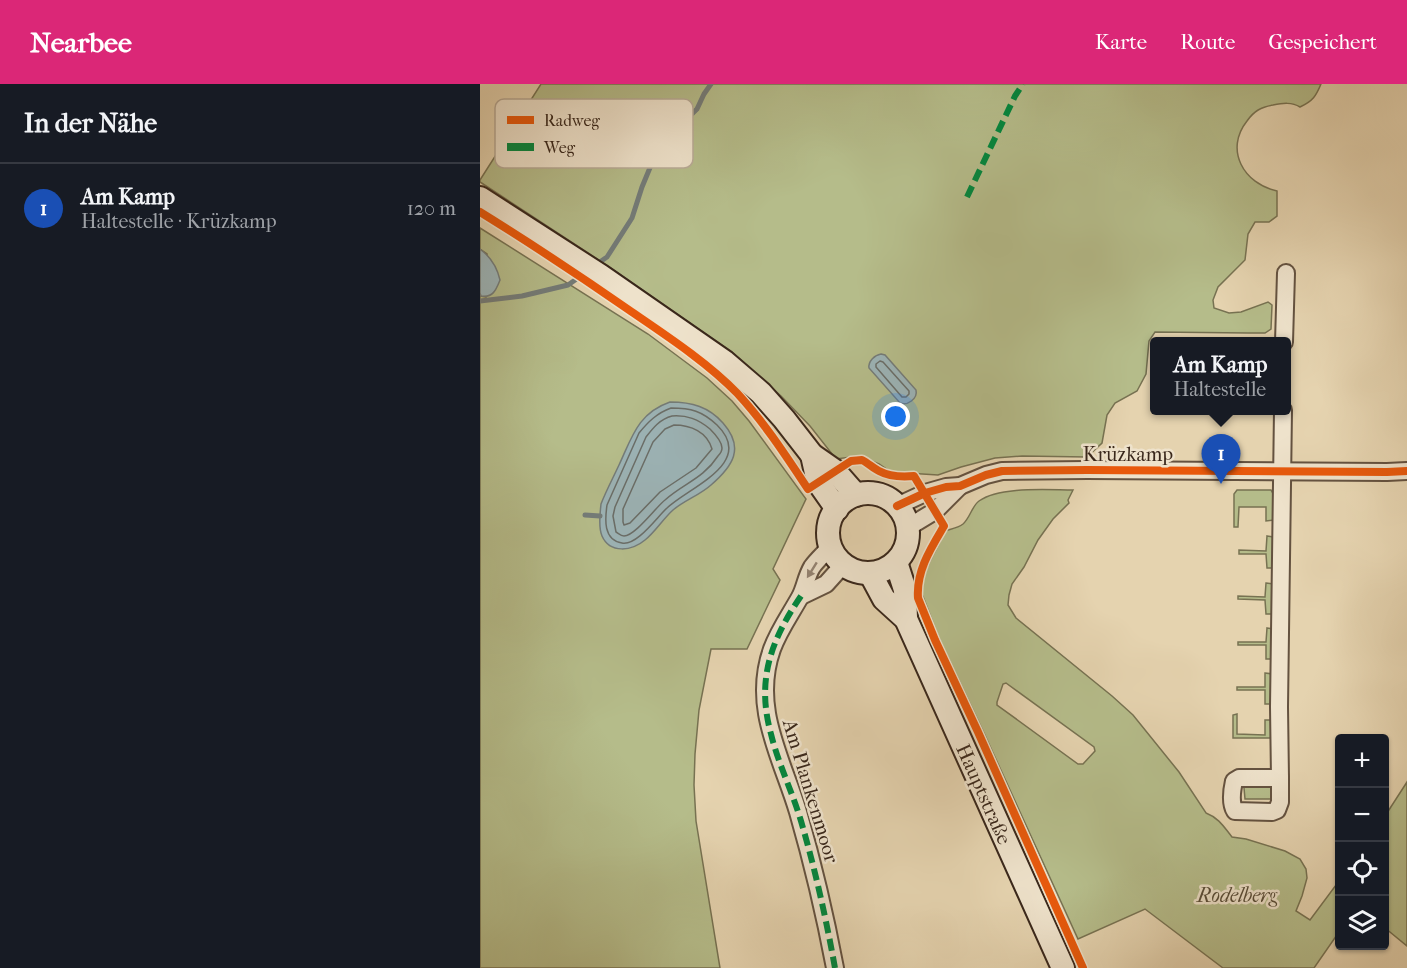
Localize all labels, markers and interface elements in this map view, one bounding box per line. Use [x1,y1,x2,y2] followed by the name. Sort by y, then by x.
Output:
[30,26,132,59] text: Nearbee
[1095,30,1147,54] text: Karte
[1180,30,1235,54] text: Route
[1268,30,1377,54] text: Gespeichert
[495,99,693,168] legend
[24,108,157,139] text: In der Nähe
[544,111,600,130] text: Radweg
[543,138,576,157] text: Weg
[81,184,175,210] text: Am Kamp
[40,197,47,220] text: 1
[407,197,456,220] text: 120 m
[81,210,277,233] text: Haltestelle · Krüzkamp
[1150,337,1291,415] popup
[1174,352,1267,378] text: Am Kamp
[1174,378,1266,401] text: Haltestelle
[881,402,910,431] your location
[1202,434,1240,484] pin: 1
[1083,443,1173,466] street label: Krüzkamp
[807,561,818,578] one-way arrow
[777,716,843,866] street label: Am Plankenmoor
[1335,734,1389,950] map controls
[1335,734,1389,788] button: +
[951,740,1016,848] street label: Hauptstraße
[1335,788,1389,842] button: −
[1335,842,1389,896] button: locate
[1195,884,1278,907] park label: Rodelberg
[1335,896,1389,950] button: layers

